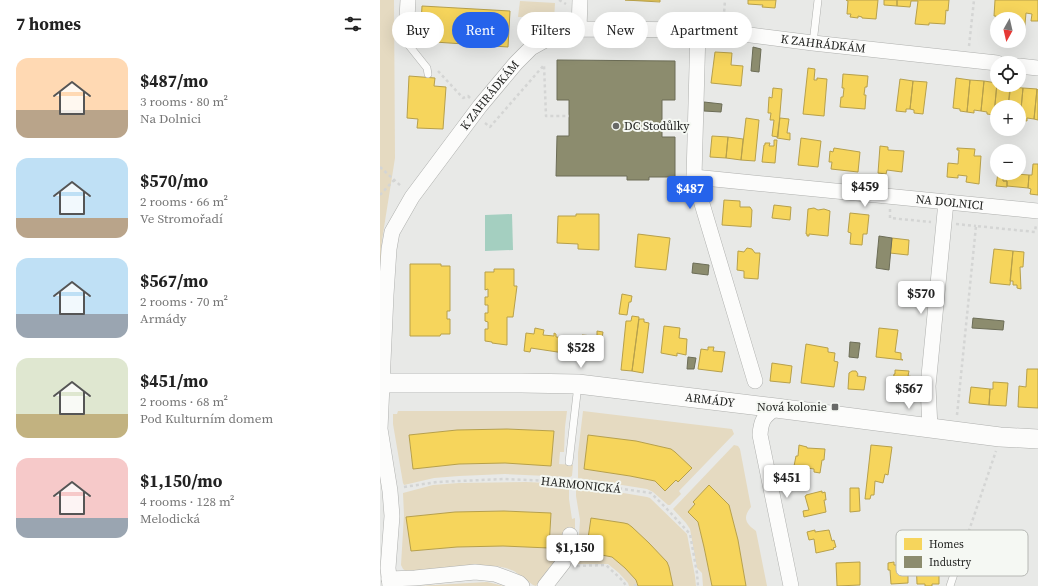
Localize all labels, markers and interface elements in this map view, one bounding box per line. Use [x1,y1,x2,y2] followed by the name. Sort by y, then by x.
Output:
[16,12,81,36] text: 7 homes
[392,12,444,48] chip: Buy
[452,12,509,48] chip: Rent
[517,12,585,48] chip: Filters
[593,12,648,48] chip: New
[656,12,752,48] chip: Apartment
[990,12,1026,48] north arrow
[990,12,1026,180] map controls
[342,13,364,35] icon: filters
[780,31,867,57] street label: K ZAHRÁDKÁM
[990,56,1026,92] button: locate
[457,57,523,133] street label: K ZAHRÁDKÁM
[140,69,208,93] text: $487/mo
[48,74,96,122] icon: home
[140,93,228,110] text: 3 rooms · 80 m²
[990,100,1026,136] button: +
[140,110,201,127] text: Na Dolnici
[624,118,690,134] place label: DC Stodůlky
[611,121,621,131] marker: DC Stodůlky
[990,144,1026,180] button: −
[140,169,208,193] text: $570/mo
[48,174,96,222] icon: home
[841,174,889,208] pin: $459
[666,176,714,210] pin: $487
[851,178,879,195] text: $459
[676,180,704,197] text: $487
[915,191,984,214] street label: NA DOLNICI
[140,193,228,210] text: 2 rooms · 66 m²
[140,210,223,227] text: Ve Stromořadí
[140,269,208,293] text: $567/mo
[48,274,96,322] icon: home
[897,281,945,315] pin: $570
[907,285,935,302] text: $570
[140,293,228,310] text: 2 rooms · 70 m²
[140,310,186,327] text: Armády
[557,335,605,369] pin: $528
[567,339,595,356] text: $528
[140,369,208,393] text: $451/mo
[48,374,96,422] icon: home
[885,376,933,410] pin: $567
[895,380,923,397] text: $567
[684,389,736,411] street label: ARMÁDY
[140,393,228,410] text: 2 rooms · 68 m²
[757,399,827,415] place label: Nová kolonie
[830,402,840,412] marker: Nová kolonie
[140,410,273,427] text: Pod Kulturním domem
[763,465,811,499] pin: $451
[140,469,222,493] text: $1,150/mo
[773,469,801,486] text: $451
[540,473,622,497] street label: HARMONICKÁ
[48,474,96,522] icon: home
[140,493,235,510] text: 4 rooms · 128 m²
[140,510,200,527] text: Melodická
[896,530,1028,576] legend
[542,535,608,569] pin: $1,150
[929,537,964,552] text: Homes
[555,539,595,556] text: $1,150
[929,555,971,570] text: Industry

